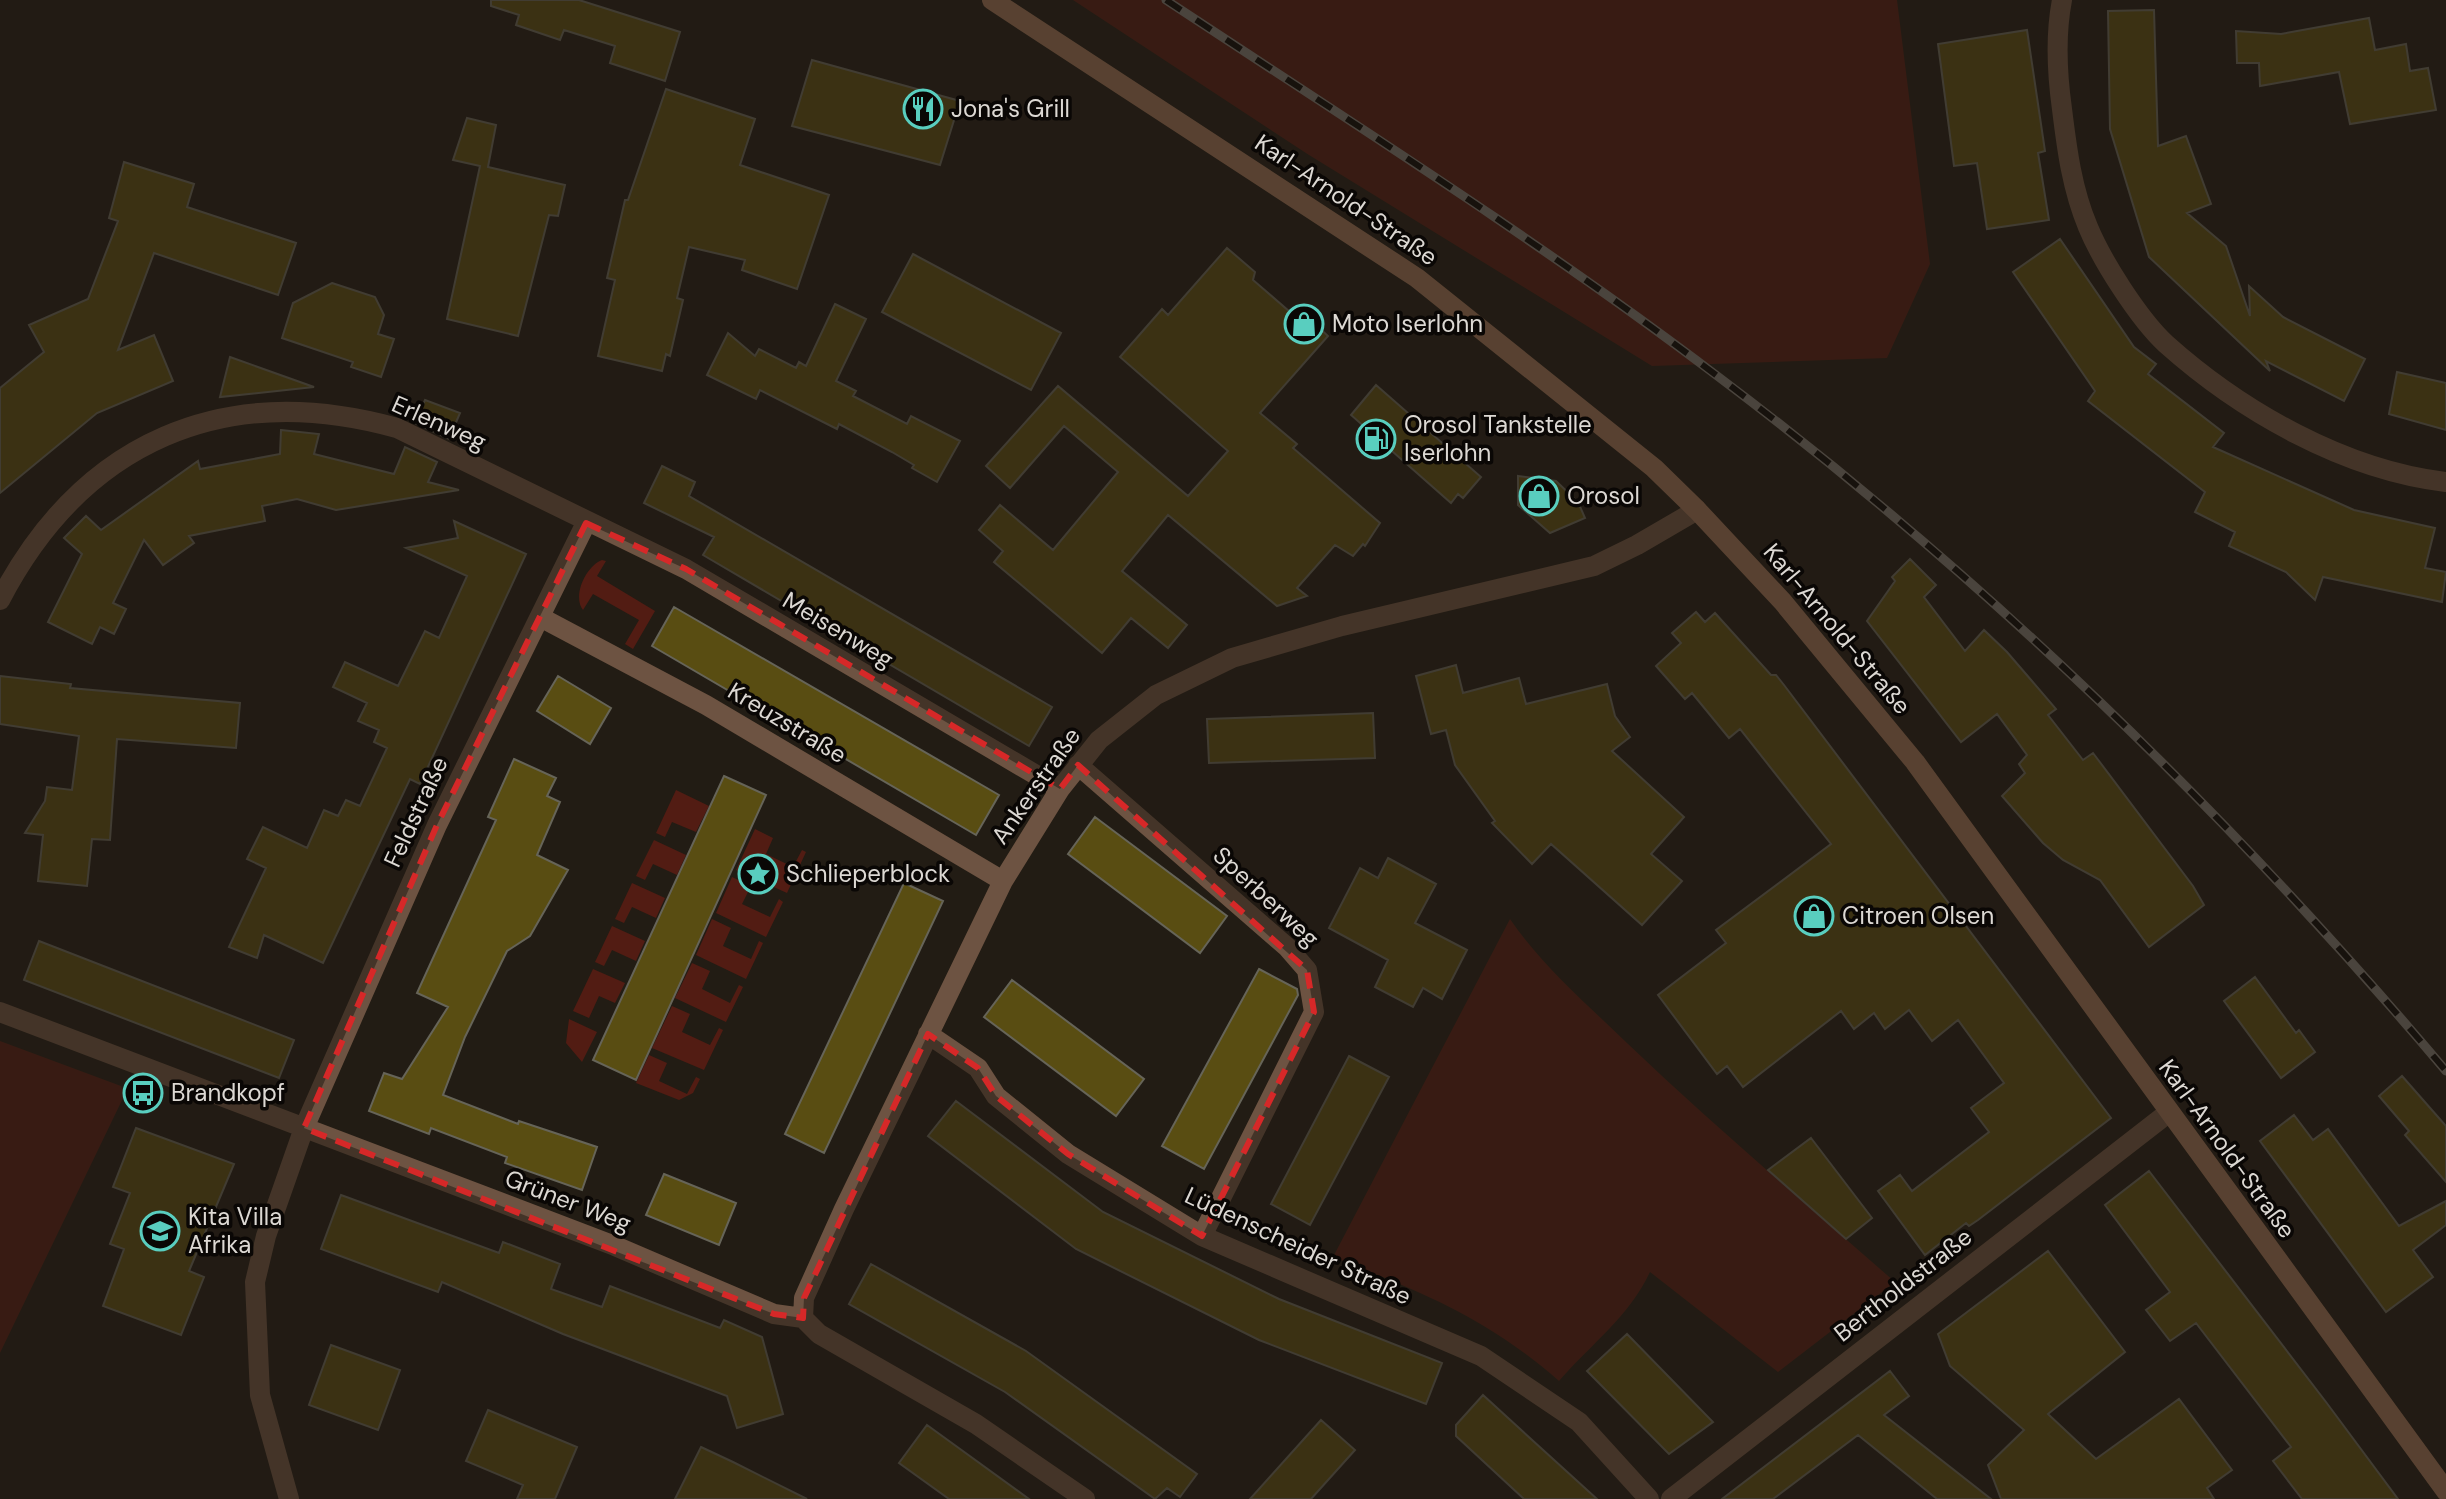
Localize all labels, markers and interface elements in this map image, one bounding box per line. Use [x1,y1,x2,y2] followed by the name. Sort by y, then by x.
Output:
[902,88,944,130] restaurant icon: Jona's Grill
[951,93,1070,124] place label: Jona's Grill
[1249,127,1444,272] street label: Karl-Arnold-Straße
[1283,303,1325,345] shop icon: Moto Iserlohn
[1332,308,1483,339] place label: Moto Iserlohn
[387,388,491,457] street label: Erlenweg
[1404,409,1592,468] place label: Orosol Tankstelle Iserlohn
[1355,418,1397,460] fuel station icon: Orosol Tankstelle Iserlohn
[1518,475,1560,517] shop icon: Orosol
[1567,480,1640,511] place label: Orosol
[1757,537,1918,720] street label: Karl-Arnold-Straße
[777,584,899,675] street label: Meisenweg
[722,675,852,770] street label: Kreuzstraße
[984,721,1087,850] street label: Ankerstraße
[376,752,455,872] street label: Feldstraße
[1207,840,1326,954] street label: Sperberweg
[737,853,779,895] place icon: Schlieperblock
[786,858,950,889] place label: Schlieperblock
[1793,895,1835,937] shop icon: Citroen Olsen
[1842,900,1994,931] place label: Citroen Olsen
[2152,1053,2303,1244] street label: Karl-Arnold-Straße
[122,1072,164,1114] bus stop icon: Brandkopf
[171,1077,285,1108] place label: Brandkopf
[501,1162,636,1239] street label: Grüner Weg
[1180,1179,1416,1312] street label: Lüdenscheider Straße
[188,1201,282,1260] place label: Kita Villa Afrika
[139,1210,181,1252] school or university icon: Kita Villa Afrika
[1827,1221,1978,1348] street label: Bertholdstraße

